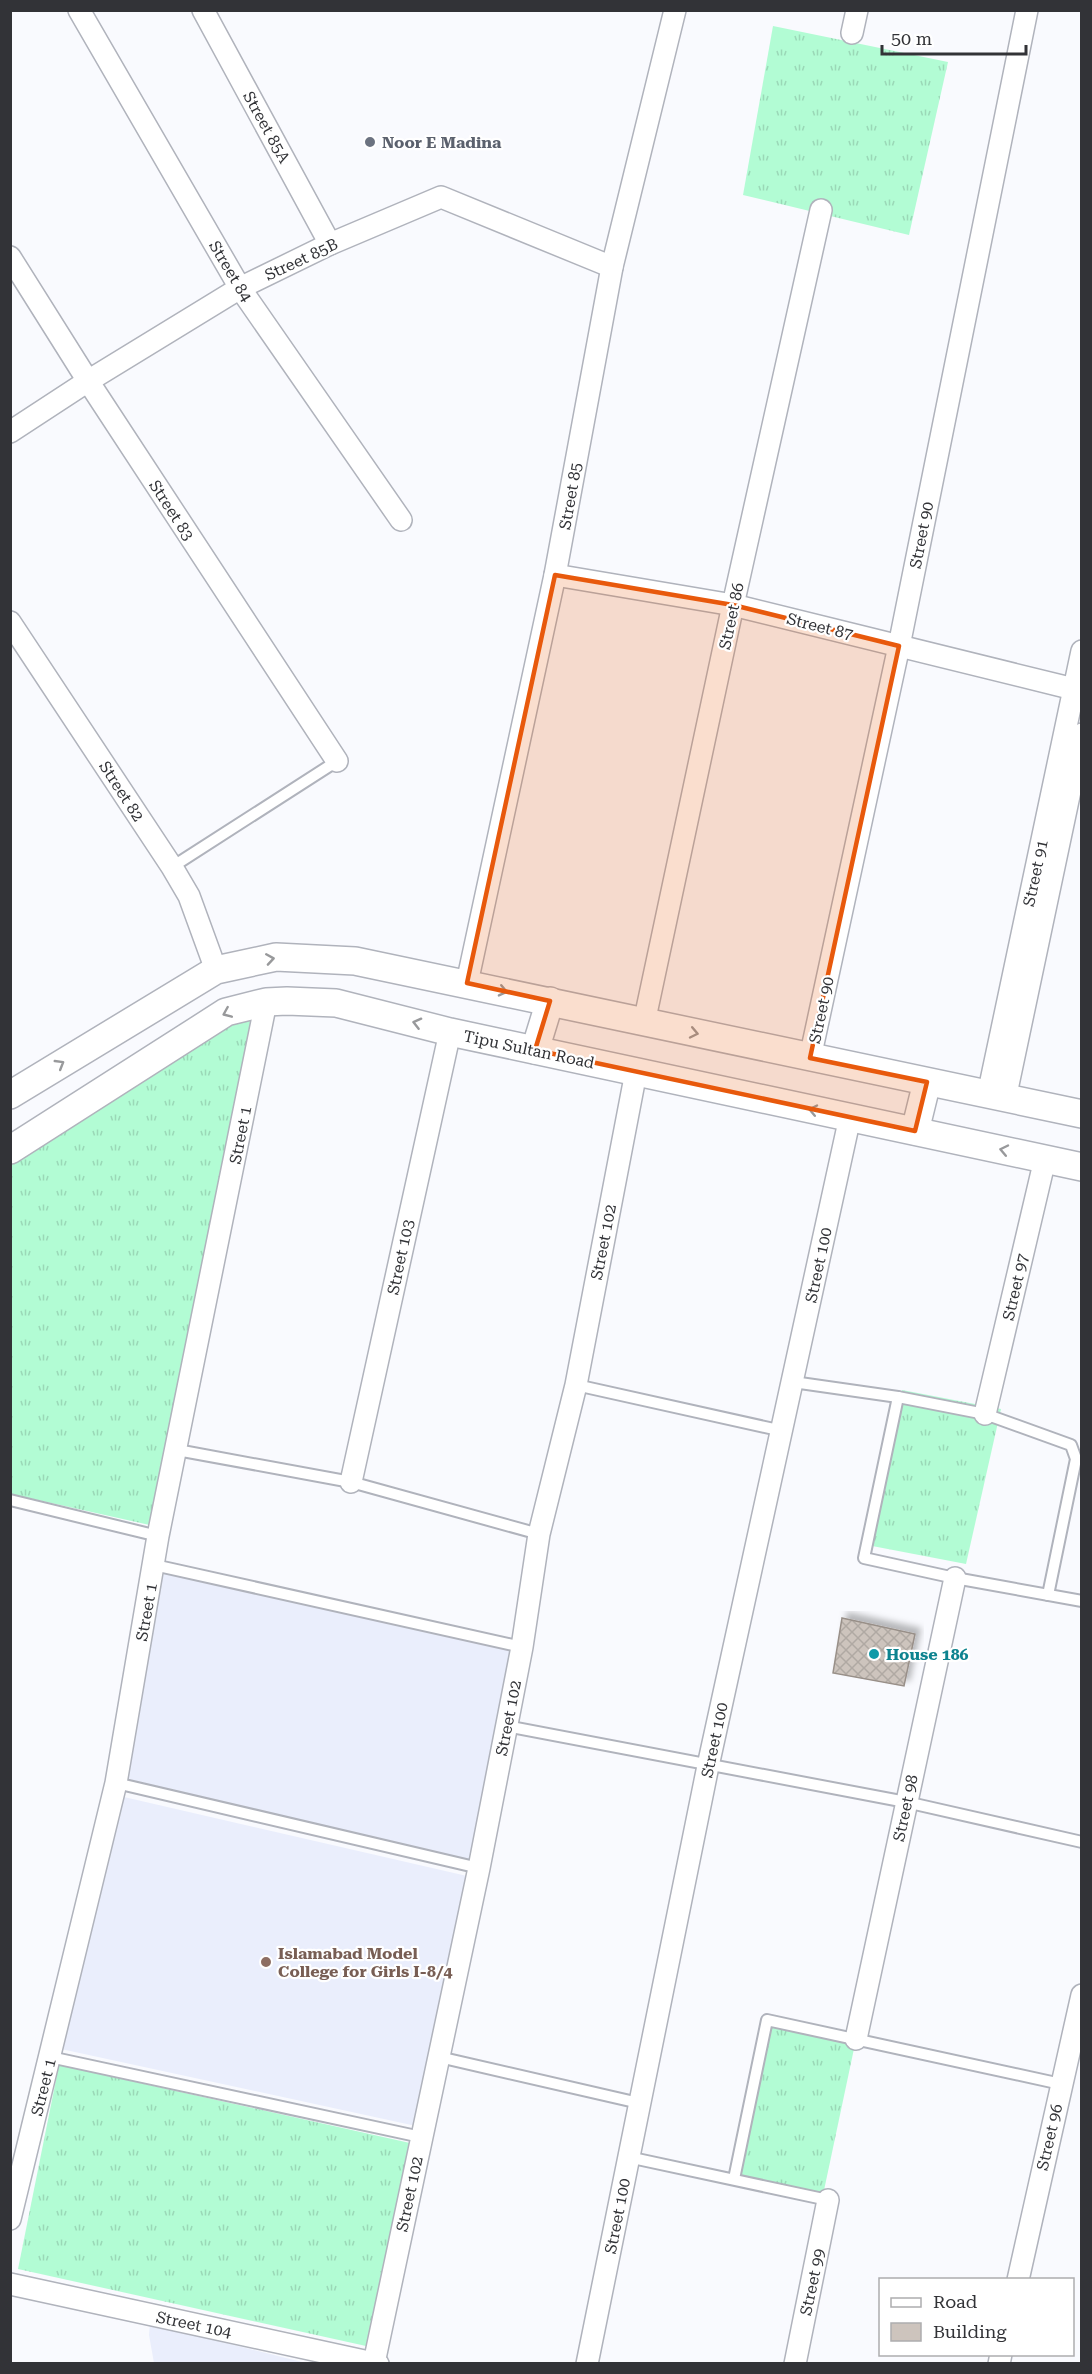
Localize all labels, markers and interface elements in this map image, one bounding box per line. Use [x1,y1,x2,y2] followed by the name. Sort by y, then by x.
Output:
[882,18,1026,56] scale bar
[891,28,932,49] text: 50 m
[239,88,294,167] street label: Street 85A
[382,133,502,152] place label: Noor E Madina
[363,135,377,149] marker: Noor E Madina
[262,234,341,285] street label: Street 85B
[205,237,256,305] street label: Street 84
[555,461,586,531] street label: Street 85
[145,477,198,544] street label: Street 83
[906,500,937,570] street label: Street 90
[715,581,748,651] street label: Street 86
[785,609,855,644] street label: Street 87
[95,758,148,825] street label: Street 82
[1019,838,1052,908] street label: Street 91
[264,953,274,966] one-way arrow
[805,975,838,1045] street label: Street 90
[498,983,508,996] one-way arrow
[222,1006,233,1018] one-way arrow
[412,1018,422,1031] one-way arrow
[462,1026,596,1073] street label: Tipu Sultan Road
[688,1026,698,1039] one-way arrow
[54,1060,64,1072] one-way arrow
[226,1104,255,1166] street label: Street 1
[808,1104,818,1117] one-way arrow
[999,1145,1009,1158] one-way arrow
[587,1203,620,1282] street label: Street 102
[383,1218,418,1297] street label: Street 103
[801,1226,836,1305] street label: Street 100
[999,1252,1032,1322] street label: Street 97
[132,1581,161,1643] street label: Street 1
[886,1645,969,1664] place label: House 186
[867,1647,881,1661] marker: House 186
[492,1679,525,1758] street label: Street 102
[697,1701,732,1780] street label: Street 100
[889,1773,922,1843] street label: Street 98
[278,1944,452,1981] place label: Islamabad Model College for Girls I-8/4
[259,1955,273,1969] marker: Islamabad Model College for Girls I-8/4
[27,2056,60,2118] street label: Street 1
[1033,2102,1066,2172] street label: Street 96
[392,2155,427,2234] street label: Street 102
[601,2177,634,2256] street label: Street 100
[796,2247,829,2317] street label: Street 99
[879,2278,1074,2356] legend
[933,2291,978,2312] text: Road
[154,2307,233,2342] street label: Street 104
[933,2321,1007,2342] text: Building

